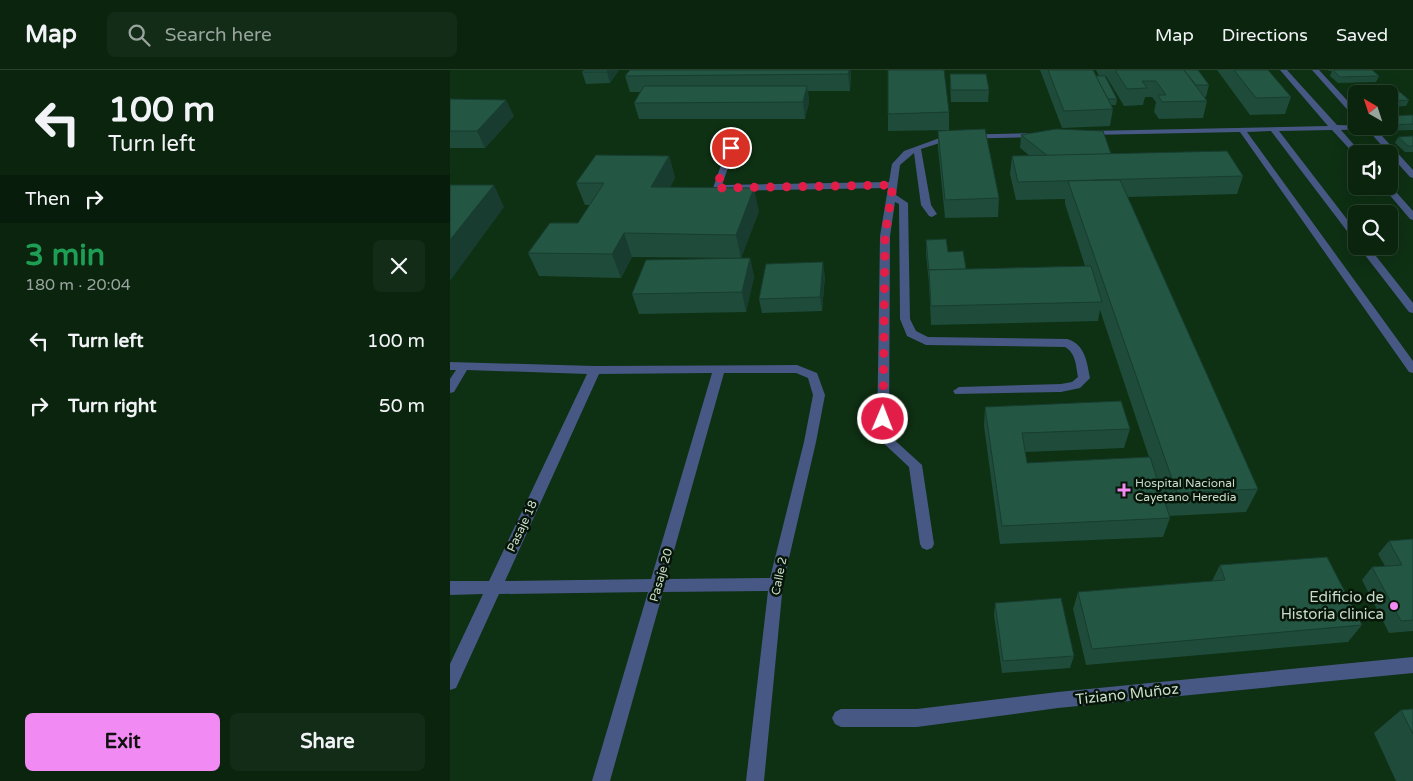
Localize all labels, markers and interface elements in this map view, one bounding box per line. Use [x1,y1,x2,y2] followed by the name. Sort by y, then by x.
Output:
[107,12,457,57] search box
[25,20,77,49] text: Map
[125,21,153,49] icon: search
[165,24,272,46] text: Search here
[1155,24,1194,46] text: Map
[1222,24,1308,46] text: Directions
[1336,24,1388,46] text: Saved
[1348,85,1398,135] north arrow
[1348,85,1398,255] map controls
[108,89,215,131] text: 100 m
[25,90,90,155] icon: left
[710,127,752,169] pin
[108,131,196,157] text: Turn left
[717,134,745,162] icon: arrive
[1348,145,1398,195] button: sound
[80,185,108,213] icon: right
[25,188,70,210] text: Then
[1348,205,1398,255] button: search
[25,237,105,274] text: 3 min
[373,240,425,292] button: close
[25,275,131,295] text: 180 m · 20:04
[25,327,53,355] icon: left
[68,330,144,352] text: Turn left
[367,330,425,352] text: 100 m
[25,392,53,420] icon: right
[856,392,908,444] position arrow
[68,395,156,417] text: Turn right
[379,395,425,417] text: 50 m
[1135,476,1236,504] place label: Hospital Nacional Cayetano Heredia
[1117,483,1131,497] marker: Hospital Nacional Cayetano Heredia
[504,498,540,554] street label: Pasaje 18
[647,546,675,603] street label: Pasaje 20
[768,556,790,596] street label: Calle 2
[1281,588,1384,623] place label: Edificio de Historia clinica
[1388,600,1400,612] marker: Edificio de Historia clinica
[1075,680,1179,708] street label: Tiziano Muñoz
[25,713,220,771] button: Exit
[230,713,425,771] button: Share

